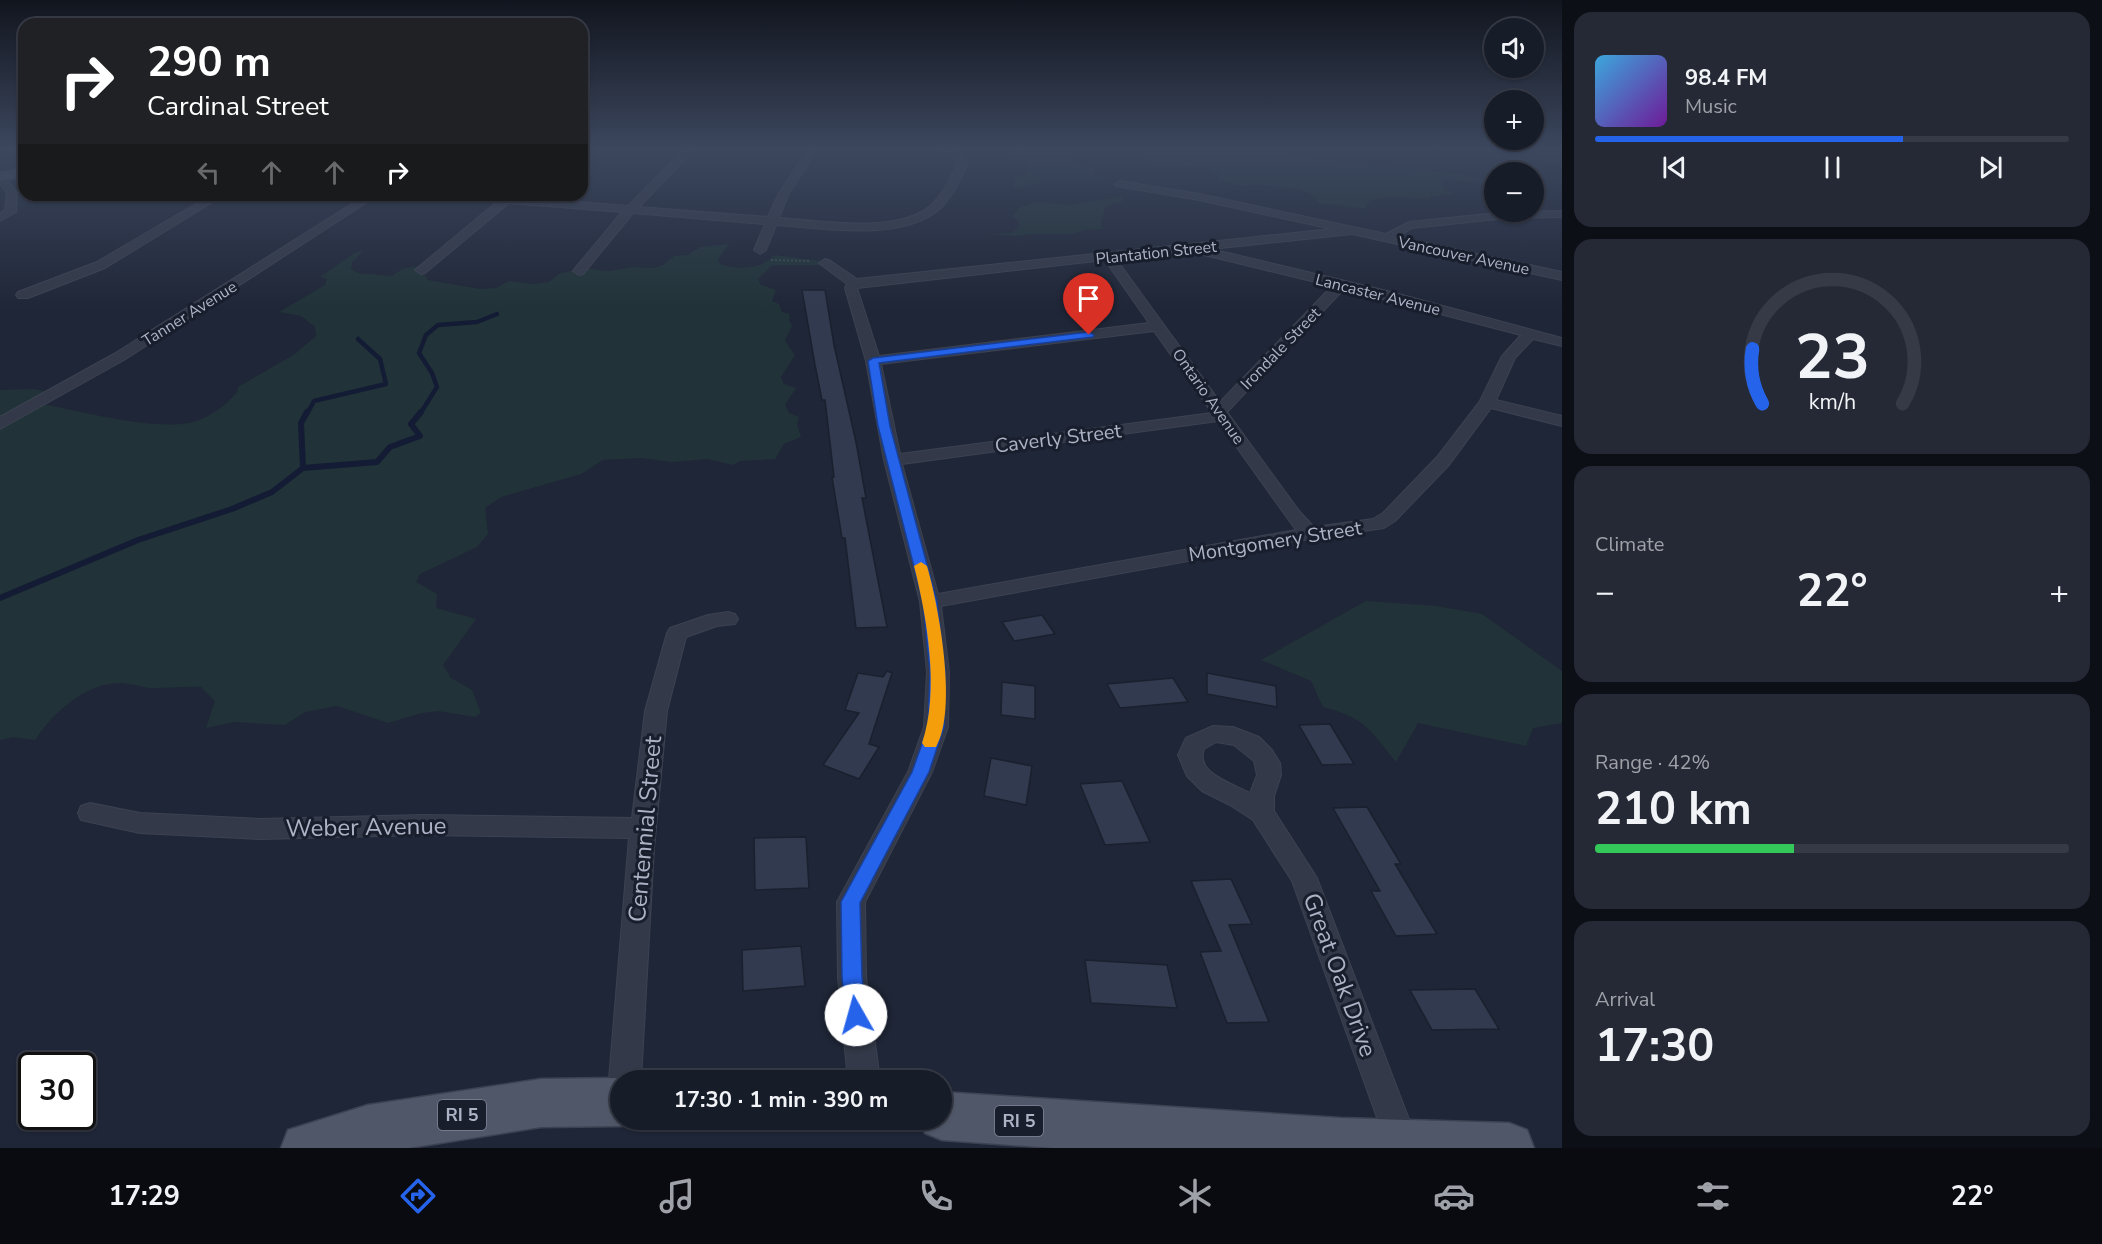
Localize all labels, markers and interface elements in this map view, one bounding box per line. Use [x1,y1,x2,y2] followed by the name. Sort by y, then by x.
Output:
[1484,18,1544,222] map controls
[1484,18,1544,78] button: sound
[147,34,271,91] text: 290 m
[48,42,126,120] icon: right
[1685,63,1767,93] text: 98.4 FM
[147,88,329,125] text: Cardinal Street
[1484,90,1544,150] button: +
[1685,93,1737,120] text: Music
[1658,151,1691,184] icon: previous
[1816,151,1849,184] icon: pause
[1974,151,2007,184] icon: next
[192,156,225,189] icon: left
[255,156,288,189] icon: ahead
[318,156,351,189] icon: ahead
[381,156,414,189] icon: right
[1484,162,1544,222] button: −
[1395,231,1531,281] street label: Vancouver Avenue
[1094,236,1218,270] street label: Plantation Street
[1313,269,1443,321] street label: Lancaster Avenue
[1063,273,1114,335] pin
[138,276,241,352] street label: Tanner Avenue
[1072,282,1105,315] icon: arrive
[1236,302,1326,395] street label: Irondale Street
[1795,315,1869,400] text: 23
[1167,344,1249,449] street label: Ontario Avenue
[1808,387,1856,417] text: km/h
[993,417,1124,460] street label: Caverly Street
[1187,514,1365,569] street label: Montgomery Street
[1595,531,1664,558] text: Climate
[1796,561,1868,622] text: 22°
[1595,570,1615,615] text: −
[2049,570,2069,615] text: +
[621,734,669,924] street label: Centennial Street
[1595,749,1710,776] text: Range · 42%
[1595,779,1752,840] text: 210 km
[285,810,447,844] street label: Weber Avenue
[1296,889,1384,1061] street label: Great Oak Drive
[824,983,888,1047] position arrow
[1595,986,1655,1013] text: Arrival
[1595,1016,1714,1077] text: 17:30
[18,1052,96,1130] speed limit sign: 30
[674,1085,888,1115] text: 17:30 · 1 min · 390 m
[438,1100,486,1130] road number: RI 5
[995,1106,1043,1136] road number: RI 5
[397,1175,439,1217] icon: directions
[656,1175,698,1217] icon: music
[915,1175,957,1217] icon: phone
[1174,1175,1216,1217] icon: climate
[1433,1175,1475,1217] icon: car
[1692,1175,1734,1217] icon: filters
[108,1178,180,1215] text: 17:29
[1951,1178,1993,1215] text: 22°

